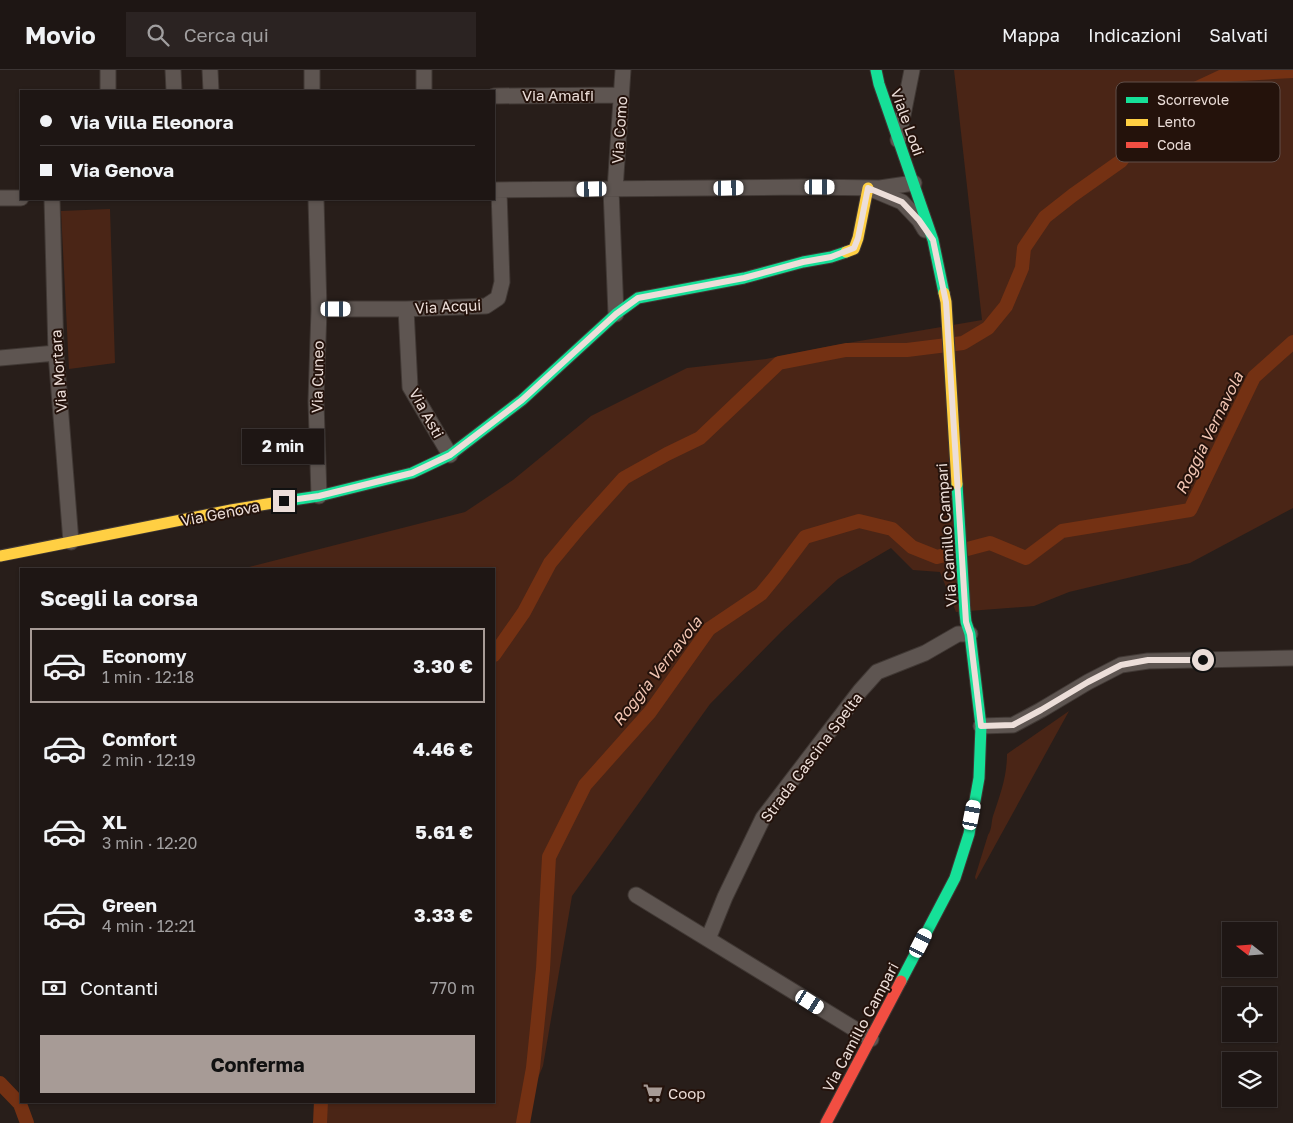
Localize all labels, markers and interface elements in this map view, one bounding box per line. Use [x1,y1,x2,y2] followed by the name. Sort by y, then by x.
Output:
[126,12,476,57] search box
[25,20,96,49] text: Movio
[144,21,172,49] icon: search
[184,23,269,46] text: Cerca qui
[1002,24,1060,46] text: Mappa
[1088,24,1181,46] text: Indicazioni
[1209,24,1268,46] text: Salvati
[1116,82,1280,162] legend
[522,86,594,104] street label: Via Amalfi
[888,86,928,158] street label: Viale Lodi
[1157,91,1229,108] text: Scorrevole
[608,96,630,164] street label: Via Como
[70,110,233,133] text: Via Villa Eleonora
[1157,113,1195,130] text: Lento
[1157,136,1191,153] text: Coda
[70,158,174,181] text: Via Genova
[713,180,744,196] car
[805,180,835,195] car
[576,181,607,197] car
[414,295,482,317] street label: Via Acqui
[321,302,351,317] car
[46,329,70,413] street label: Via Mortara
[307,341,327,413] street label: Via Cuneo
[1171,368,1248,497] water label: Roggia Vernavola
[406,385,448,441] street label: Via Asti
[243,428,325,464] callout: 2 min
[262,436,304,456] text: 2 min
[932,463,960,607] street label: Via Camillo Campari
[273,490,295,512] route end
[179,497,261,529] street label: Via Genova
[40,584,198,611] text: Scegli la corsa
[608,611,707,730] water label: Roggia Vernavola
[42,643,87,688] icon: car
[102,644,187,667] text: Economy
[1192,649,1214,671] route start
[413,654,473,677] text: 3.30 €
[102,667,194,687] text: 1 min · 12:18
[756,689,866,825] street label: Strada Cascina Spelta
[42,726,87,771] icon: car
[102,727,177,750] text: Comfort
[413,737,473,760] text: 4.46 €
[102,750,196,770] text: 2 min · 12:19
[961,799,982,831] car
[42,809,87,854] icon: car
[102,810,127,833] text: XL
[415,820,473,843] text: 5.61 €
[102,833,198,853] text: 3 min · 12:20
[42,892,87,937] icon: car
[102,893,157,916] text: Green
[414,903,473,926] text: 3.33 €
[102,916,196,936] text: 4 min · 12:21
[1222,922,1278,978] north arrow
[1222,922,1277,1107] map controls
[907,926,934,960] car
[818,959,902,1095] street label: Via Camillo Campari
[40,974,68,1002] icon: cash
[80,976,158,999] text: Contanti
[430,978,475,998] text: 770 m
[1222,987,1277,1042] button: locate
[793,988,826,1016] car
[40,1035,475,1093] button: Conferma
[1222,1052,1277,1107] button: layers
[642,1082,664,1104] supermarket icon: Coop
[668,1084,705,1102] place label: Coop

